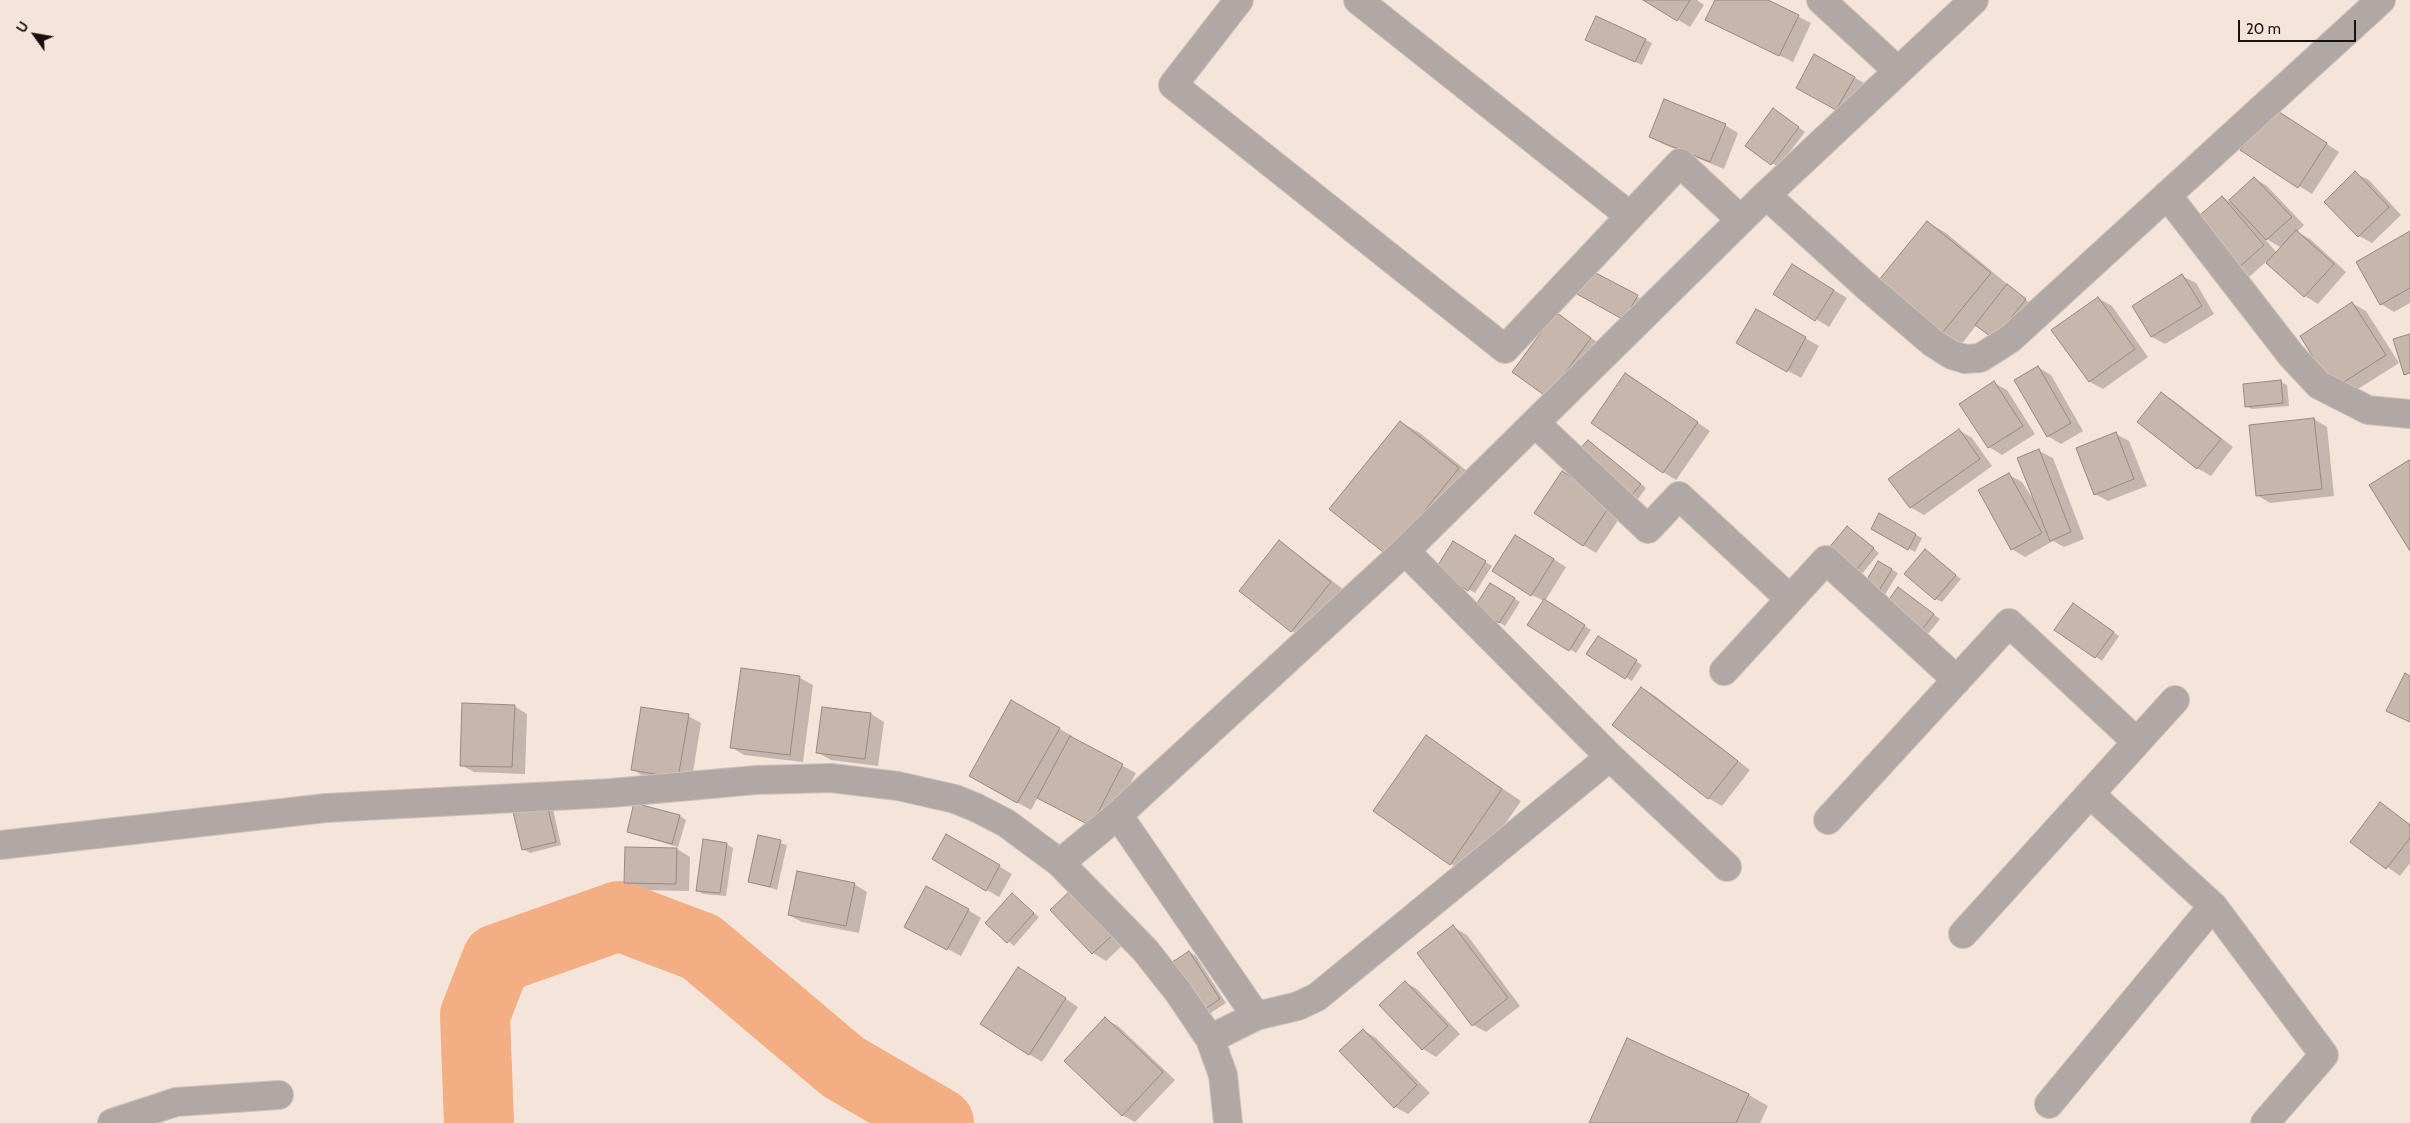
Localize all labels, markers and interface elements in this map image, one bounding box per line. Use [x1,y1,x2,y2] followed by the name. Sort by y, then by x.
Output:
[10,10,60,60] north arrow
[2240,10,2358,42] scale bar
[12,18,33,36] text: U
[2246,20,2281,38] text: 20 m

